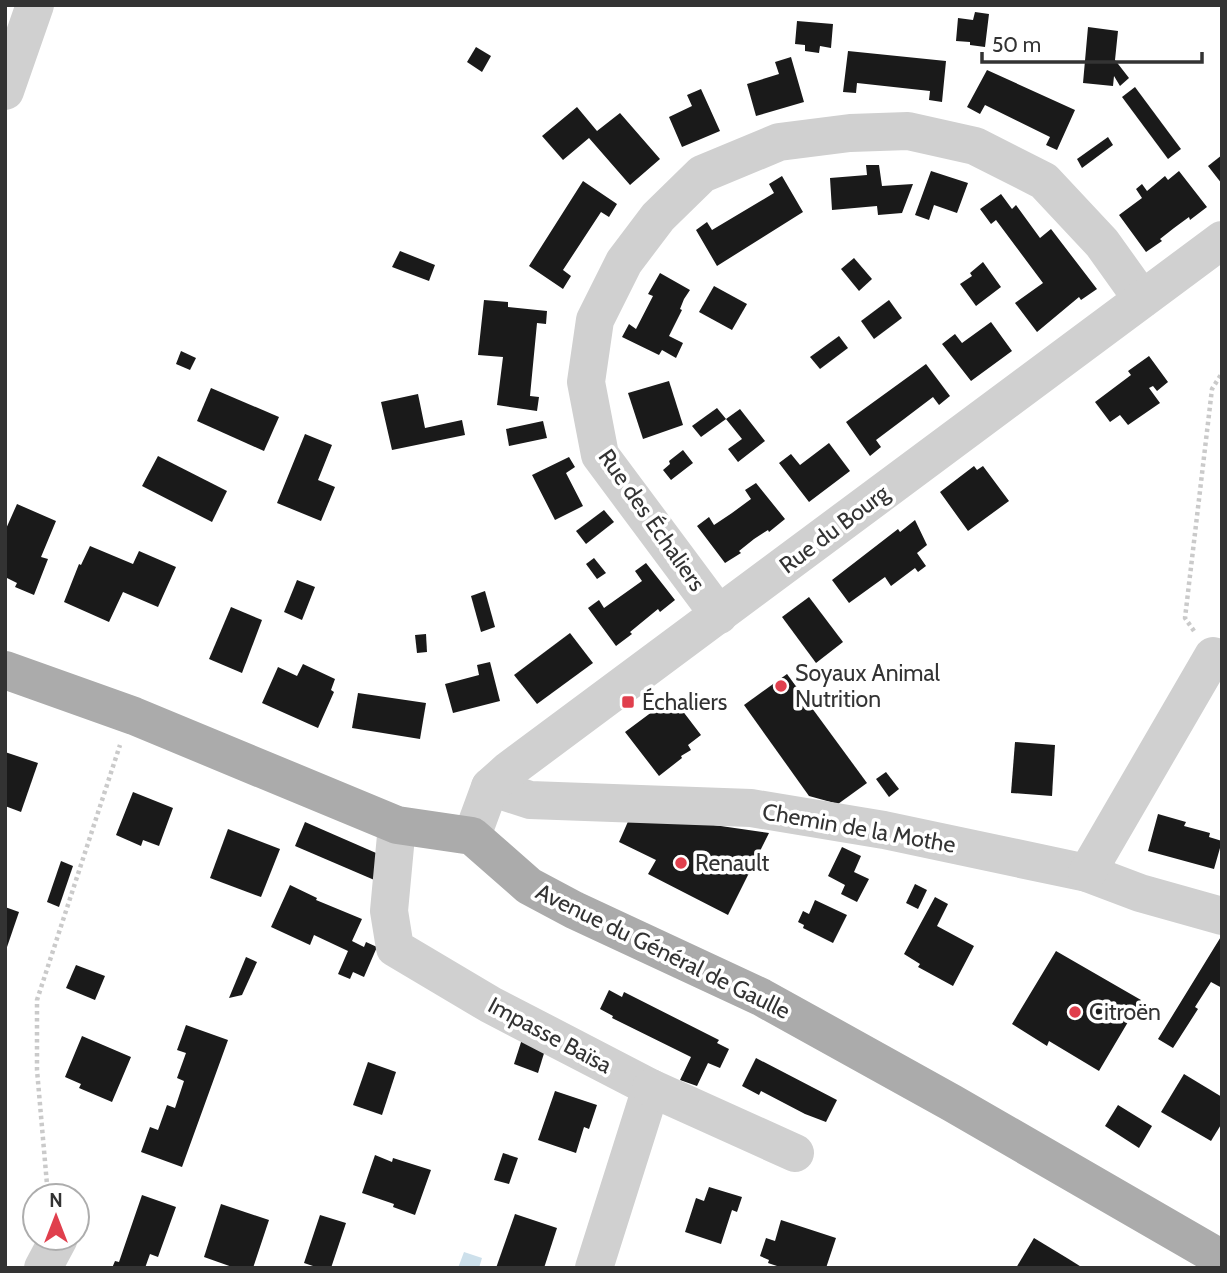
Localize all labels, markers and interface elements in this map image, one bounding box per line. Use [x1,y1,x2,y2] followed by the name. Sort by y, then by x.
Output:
[982,21,1202,65] scale bar
[992,32,1041,57] text: 50 m
[593,443,712,596] street label: Rue des Échaliers
[774,478,895,579] street label: Rue du Bourg
[795,659,941,713] place label: Soyaux Animal Nutrition
[773,678,789,694] marker: Soyaux Animal Nutrition
[642,687,727,716] place label: Échaliers
[620,694,636,710] marker: Échaliers
[760,797,958,859] street label: Chemin de la Mothe
[695,849,769,877] place label: Renault
[673,855,689,871] marker: Renault
[531,877,795,1025] street label: Avenue du Général de Gaulle
[483,991,617,1079] street label: Impasse Baïsa
[1089,998,1161,1026] place label: Citroën
[1067,1004,1083,1020] marker: Citroën
[21,1182,91,1252] north arrow
[49,1189,63,1212] text: N

